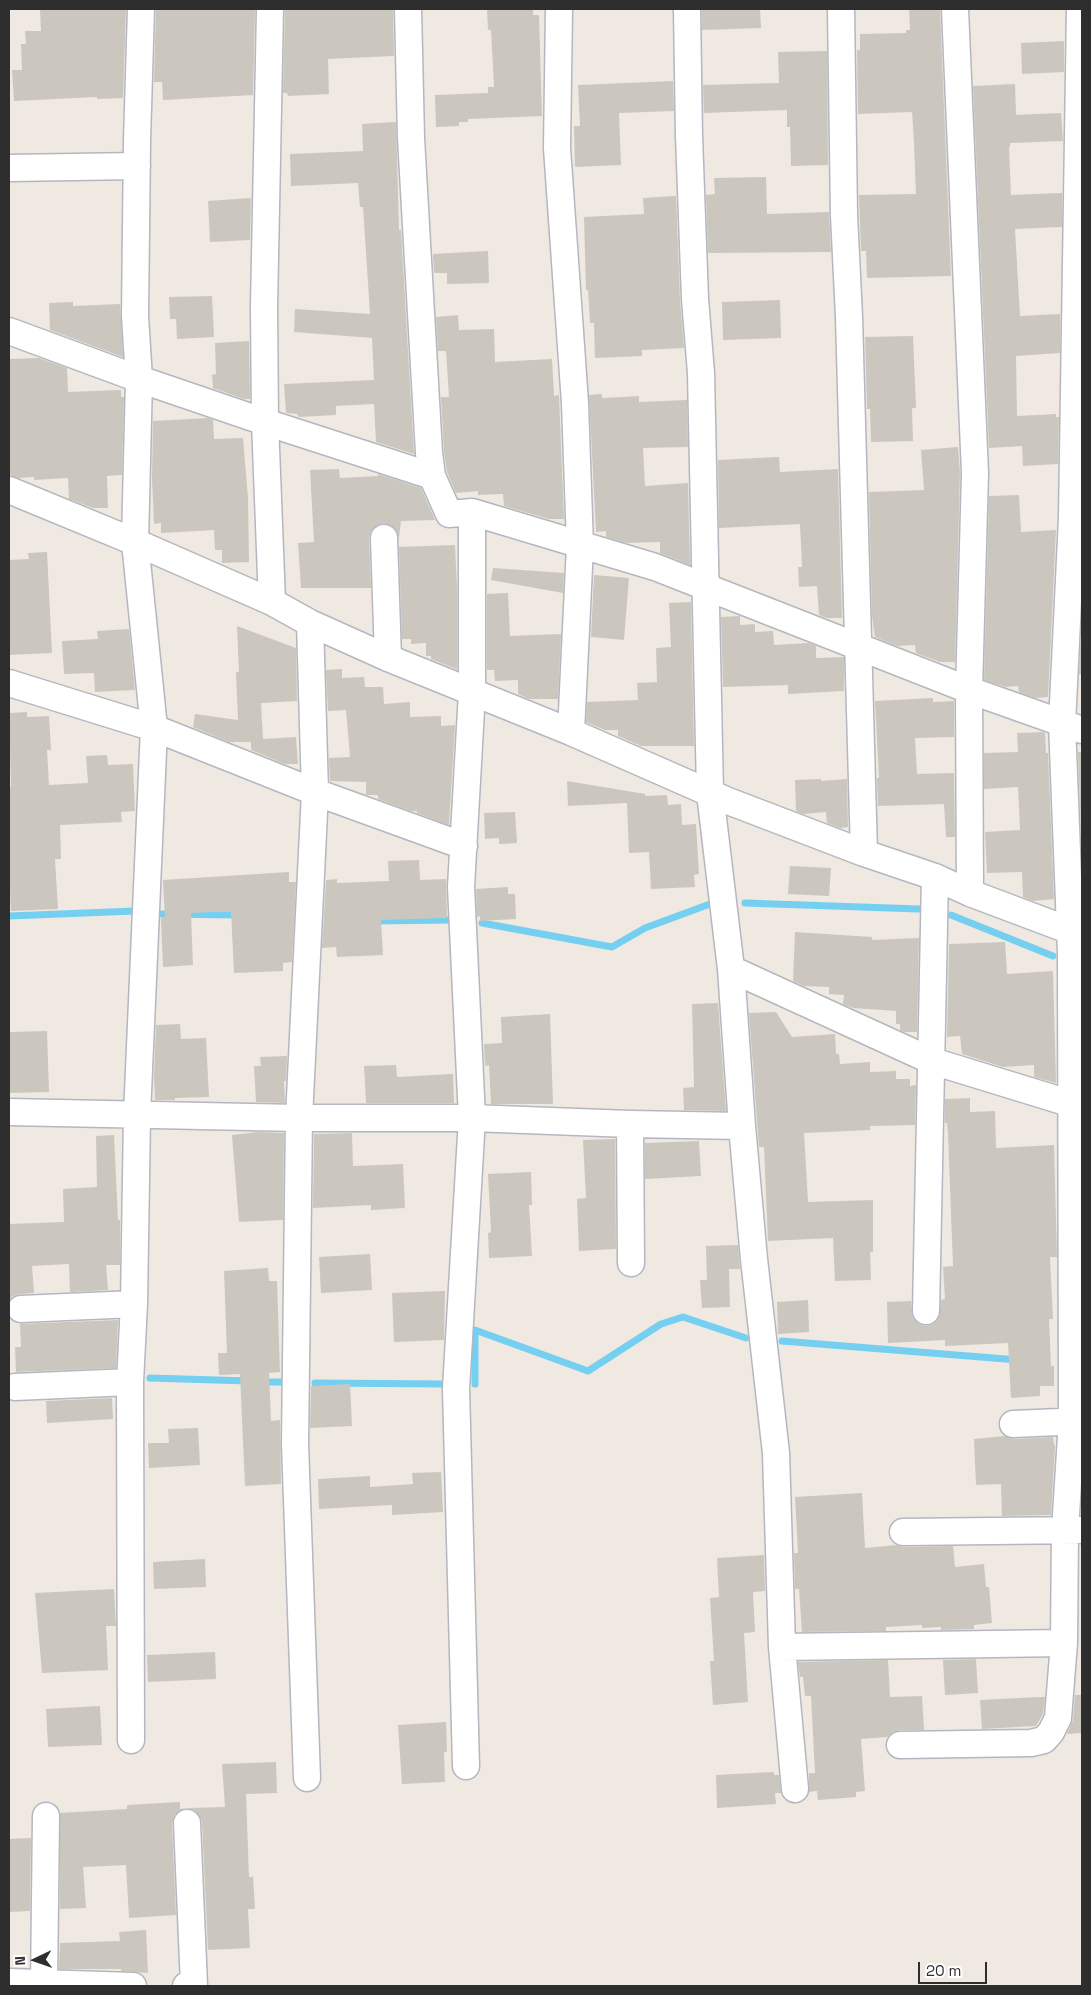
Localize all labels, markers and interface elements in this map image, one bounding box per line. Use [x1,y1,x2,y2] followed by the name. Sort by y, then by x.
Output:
[10,1935,60,1985] north arrow
[921,1952,990,1984] scale bar
[11,1956,29,1966] text: N
[926,1961,961,1980] text: 20 m

